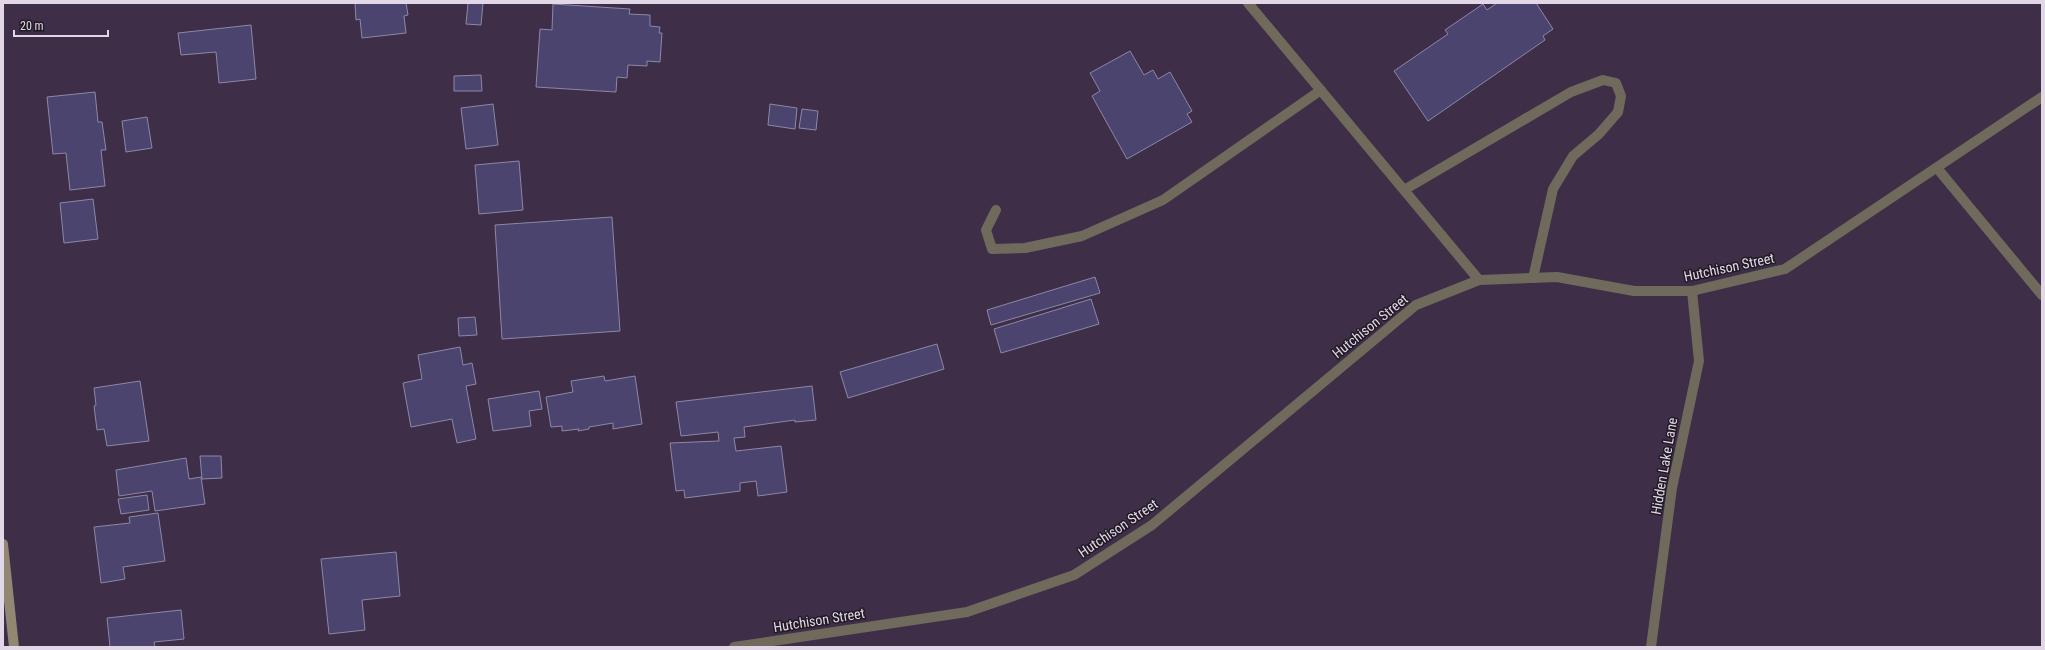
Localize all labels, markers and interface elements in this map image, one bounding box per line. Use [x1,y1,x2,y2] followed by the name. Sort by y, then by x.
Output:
[14,12,108,38] scale bar
[20,19,44,33] text: 20 m
[1682,250,1776,284] street label: Hutchison Street
[1329,291,1411,361] street label: Hutchison Street
[1648,416,1680,516] street label: Hidden Lake Lane
[1075,496,1161,560] street label: Hutchison Street
[772,605,866,635] street label: Hutchison Street

